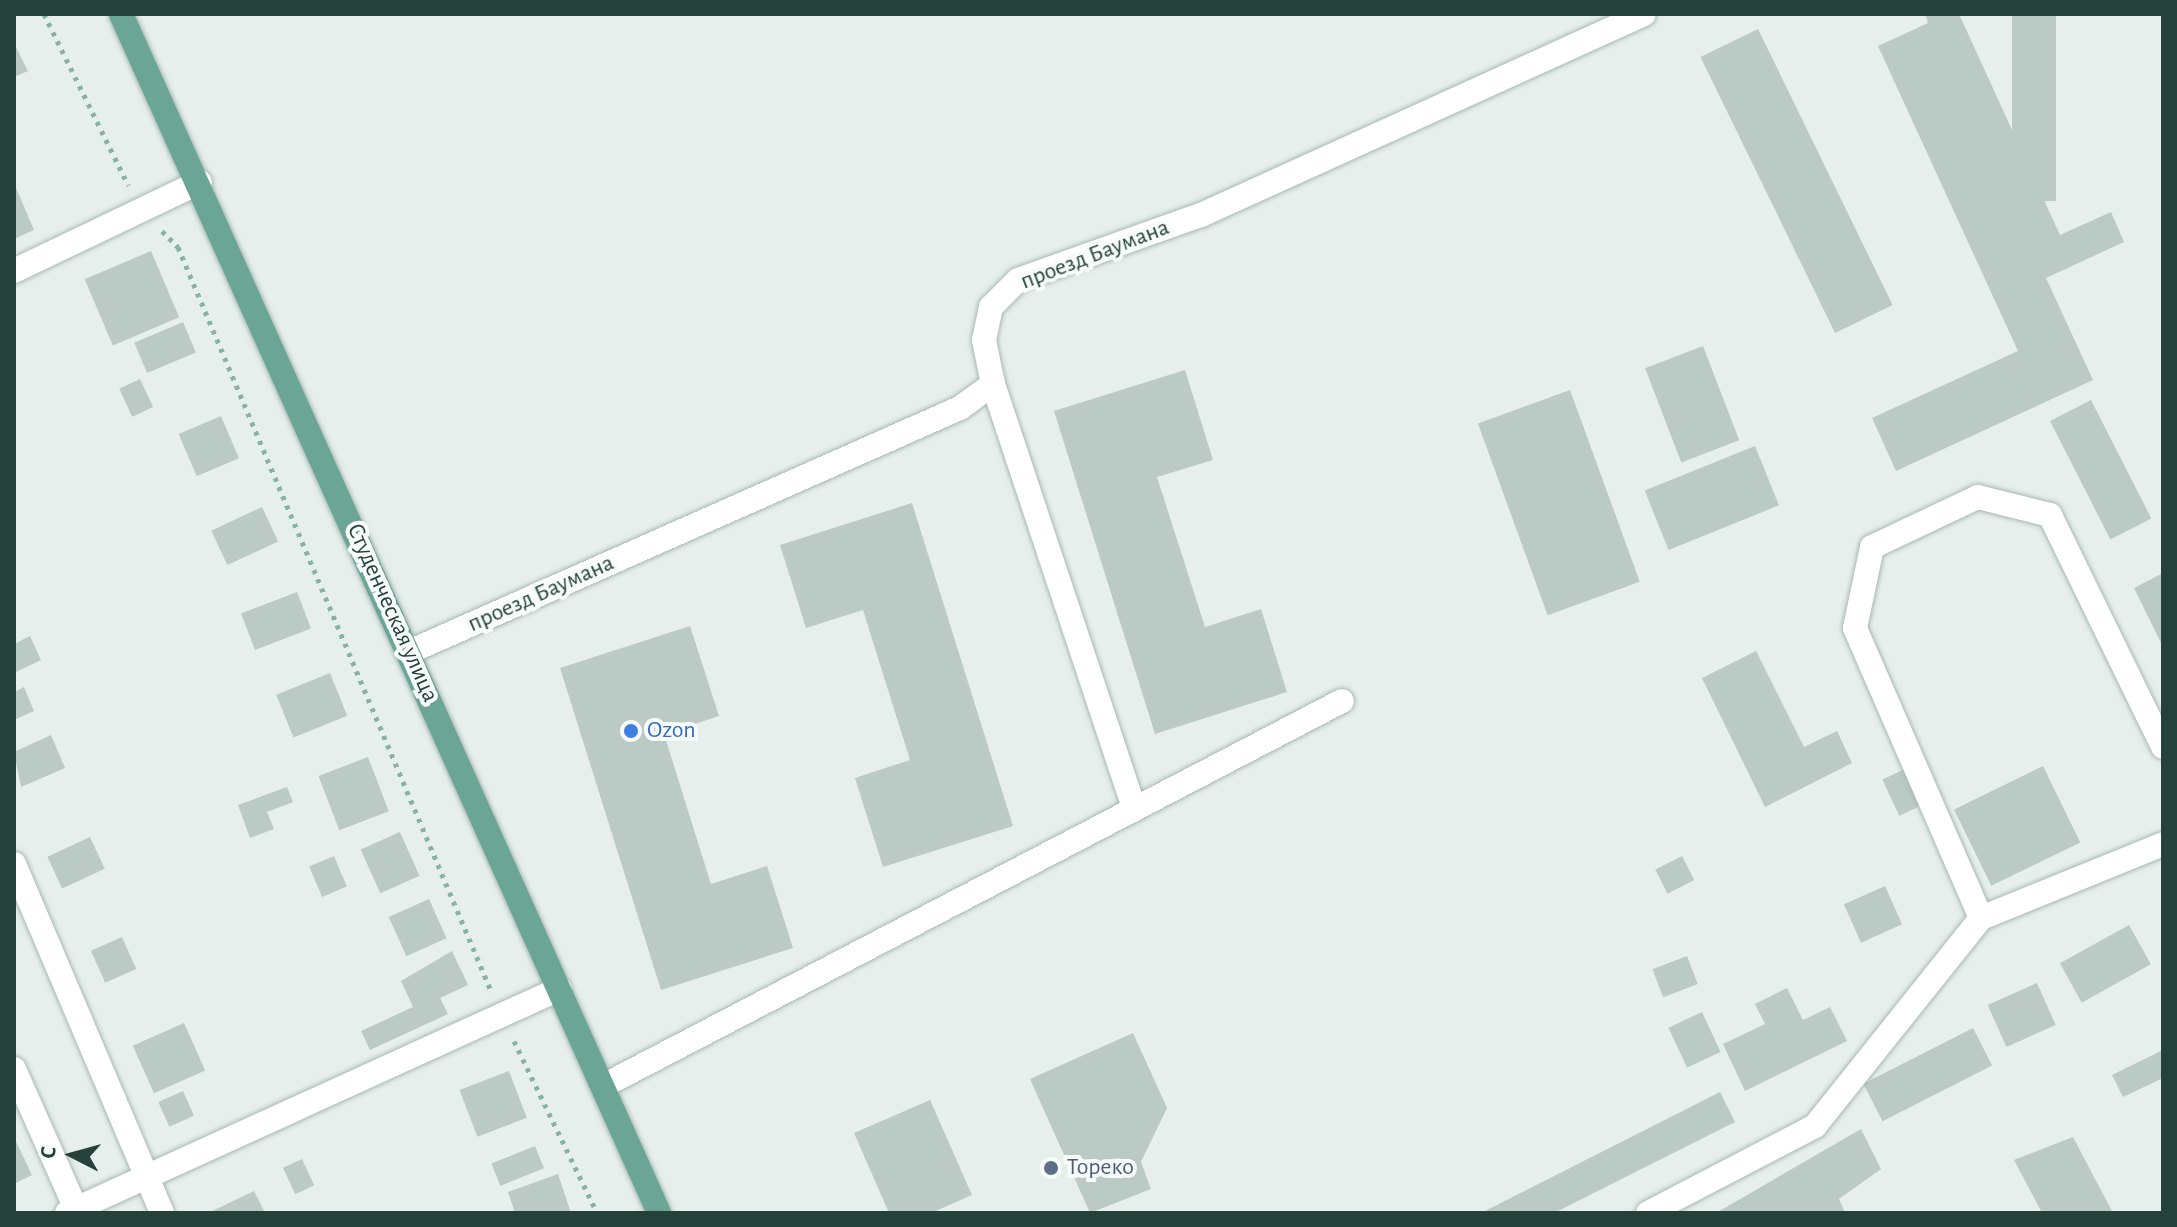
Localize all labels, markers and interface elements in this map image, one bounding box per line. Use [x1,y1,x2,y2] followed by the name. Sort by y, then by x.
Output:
[1017,213,1173,297] street label: проезд Баумана
[340,519,444,707] street label: Студенческая улица
[463,549,619,639] street label: проезд Баумана
[647,717,696,745] place label: Ozon
[622,722,640,740] marker: Ozon
[32,1115,112,1195] north arrow
[37,1145,60,1160] text: С
[1067,1154,1134,1182] place label: Тореко
[1042,1159,1060,1177] marker: Тореко

